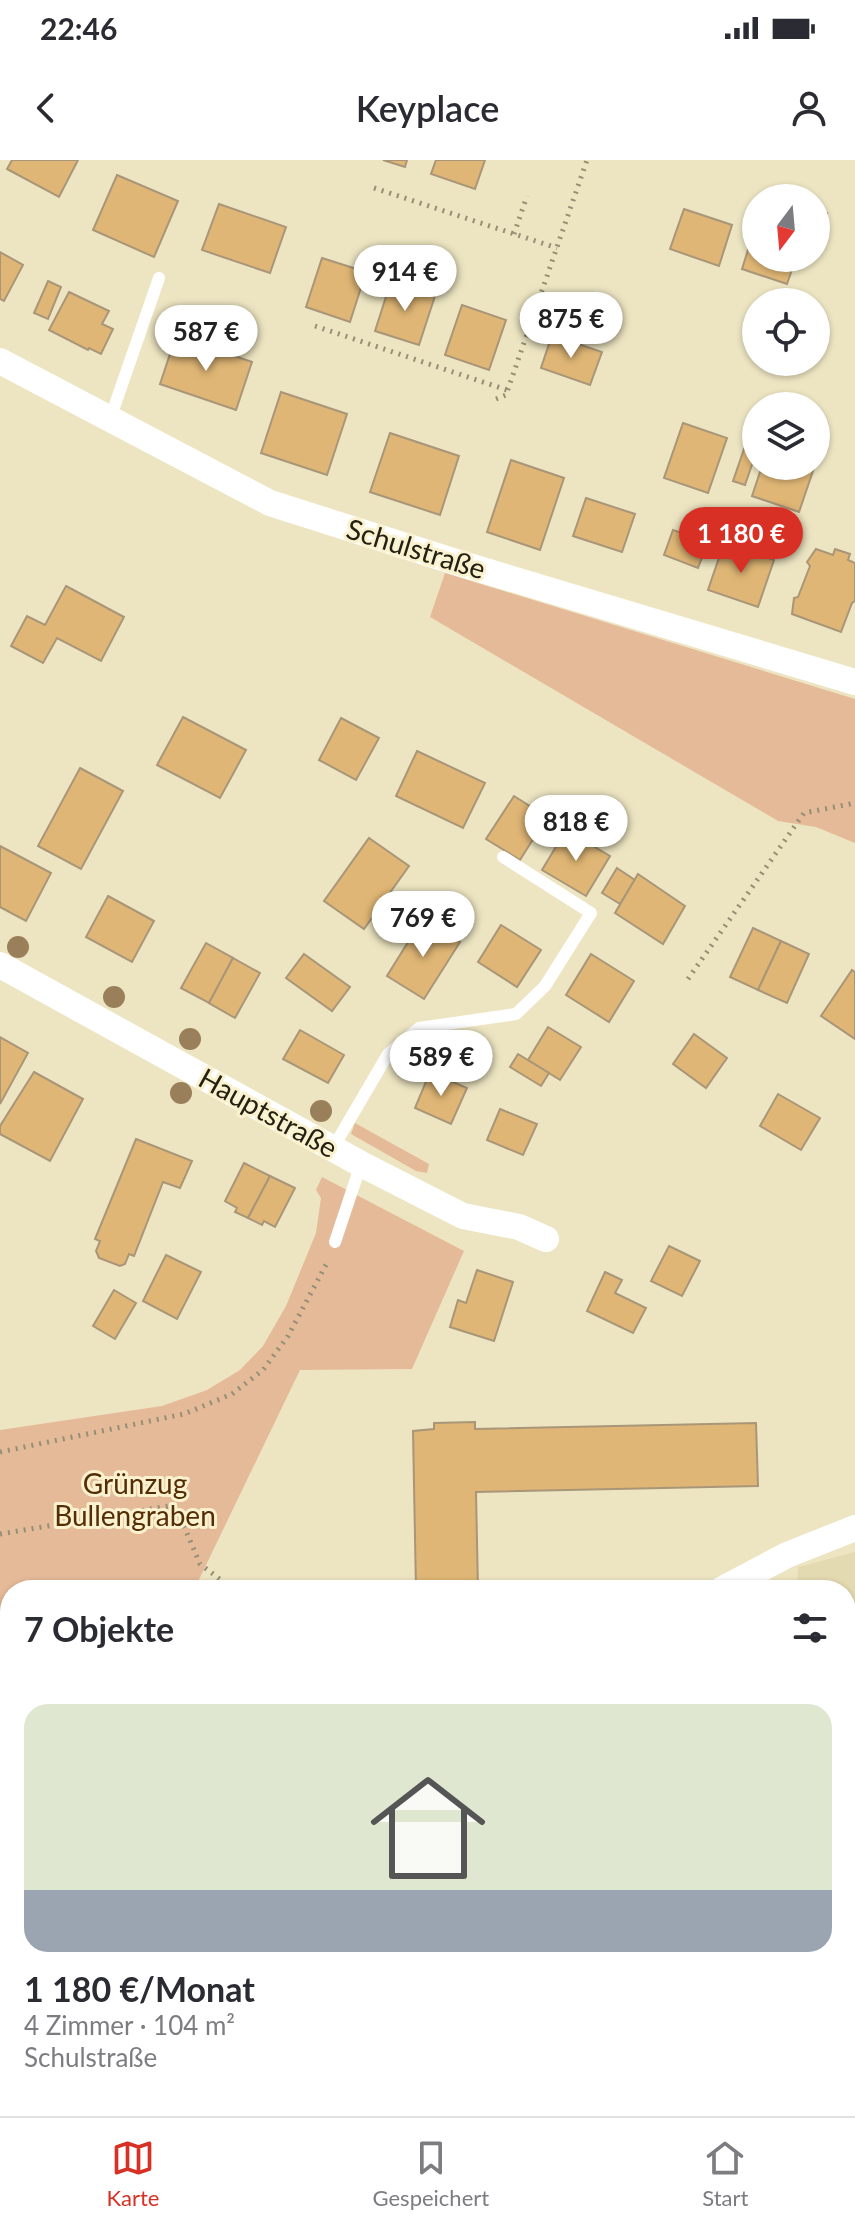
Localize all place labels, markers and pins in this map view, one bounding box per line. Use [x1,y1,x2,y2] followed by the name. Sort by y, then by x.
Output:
[349,245,461,313] pin: 914 €
[515,292,627,360] pin: 875 €
[150,305,262,373] pin: 587 €
[667,507,815,575] pin: 1 180 €
[520,795,632,863] pin: 818 €
[367,891,479,959] pin: 769 €
[385,1030,497,1098] pin: 589 €

